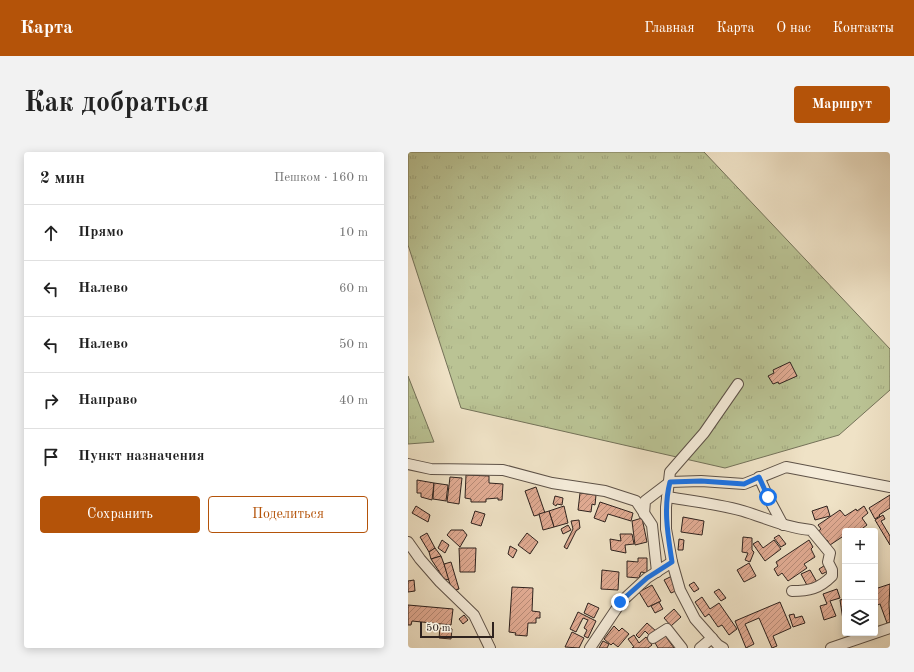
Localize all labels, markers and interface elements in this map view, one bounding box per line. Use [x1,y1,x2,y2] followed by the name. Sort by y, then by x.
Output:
[20,19,73,38] text: Карта
[644,21,694,35] text: Главная
[716,21,754,35] text: Карта
[776,21,811,35] text: О нас
[833,21,894,35] text: Контакты
[794,86,890,123] button: Маршрут
[24,90,209,118] text: Как добраться
[40,170,85,187] text: 2 мин
[274,171,368,184] text: Пешком · 160 m
[40,222,62,244] icon: ahead
[78,225,124,240] text: Прямо
[339,226,368,239] text: 10 m
[40,278,62,300] icon: left
[78,281,128,296] text: Налево
[339,282,368,295] text: 60 m
[40,334,62,356] icon: left
[78,337,128,352] text: Налево
[339,338,368,351] text: 50 m
[40,390,62,412] icon: right
[78,393,137,408] text: Направо
[339,394,368,407] text: 40 m
[40,446,62,468] icon: arrive
[78,449,205,464] text: Пункт назначения
[759,488,777,506] route start
[40,496,200,533] button: Сохранить
[208,496,368,533] button: Поделиться
[842,528,878,636] map controls
[842,528,878,564] button: +
[842,564,878,600] button: −
[611,593,629,611] route end
[842,600,878,636] button: layers
[420,620,494,639] scale bar
[426,623,451,634] text: 50 m

